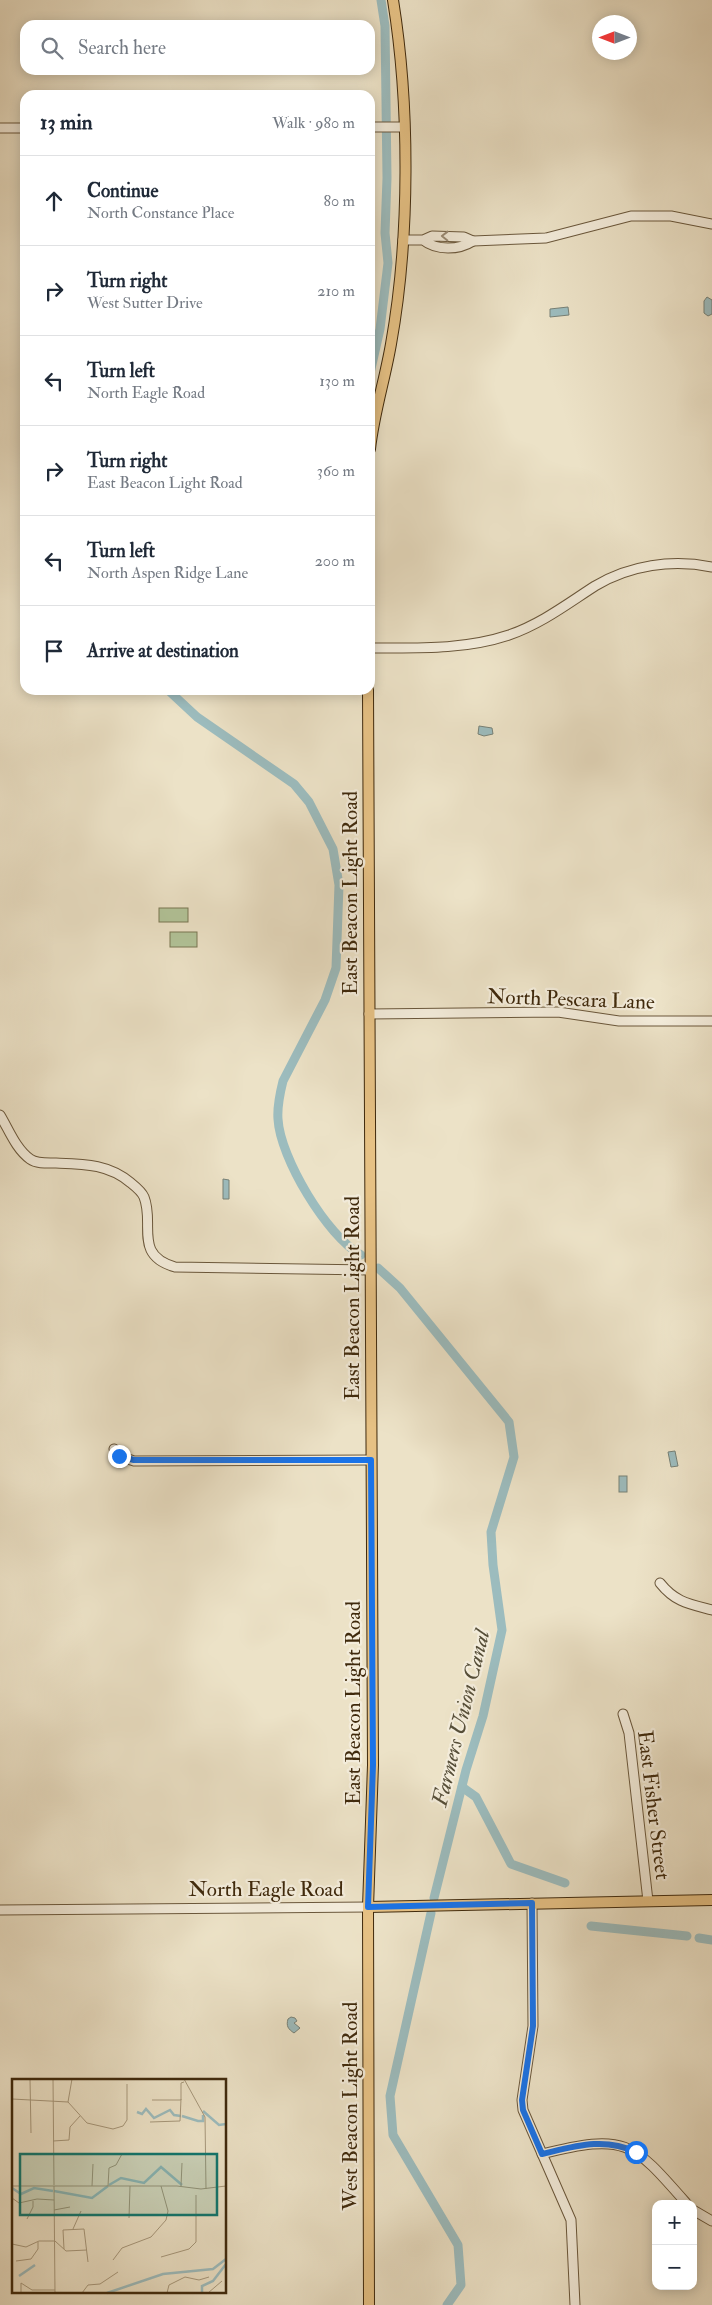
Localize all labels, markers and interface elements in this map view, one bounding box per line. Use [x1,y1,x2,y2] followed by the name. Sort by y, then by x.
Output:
[592,15,637,60] north arrow
[20,20,375,75] search box
[38,34,66,62] icon: search
[78,36,166,60] text: Search here
[40,109,93,136] text: 13 min
[272,113,355,133] text: Walk · 980 m
[87,179,158,203] text: Continue
[40,187,68,215] icon: ahead
[324,191,355,211] text: 80 m
[87,203,234,223] text: North Constance Place
[441,231,448,241] one-way arrow
[87,269,167,293] text: Turn right
[40,277,68,305] icon: right
[317,281,355,301] text: 210 m
[87,293,203,313] text: West Sutter Drive
[87,359,155,383] text: Turn left
[40,367,68,395] icon: left
[319,371,355,391] text: 130 m
[87,383,205,403] text: North Eagle Road
[87,449,167,473] text: Turn right
[40,457,68,485] icon: right
[317,461,355,481] text: 360 m
[87,473,243,493] text: East Beacon Light Road
[87,539,155,563] text: Turn left
[40,547,68,575] icon: left
[315,551,355,571] text: 200 m
[87,563,248,583] text: North Aspen Ridge Lane
[40,637,68,665] icon: arrive
[87,639,239,663] text: Arrive at destination
[337,790,364,995] street label: East Beacon Light Road
[487,983,655,1016] street label: North Pescara Lane
[339,1195,366,1400] street label: East Beacon Light Road
[108,1445,131,1468] route end
[340,1600,367,1805] street label: East Beacon Light Road
[425,1625,497,1810] water label: Farmers Union Canal
[631,1729,676,1882] street label: East Fisher Street
[189,1876,344,1903] street label: North Eagle Road
[337,2001,364,2211] street label: West Beacon Light Road
[12,2079,226,2292] inset map
[625,2141,648,2164] route start
[652,2200,697,2290] map controls
[652,2200,697,2245] button: +
[652,2245,697,2290] button: −

